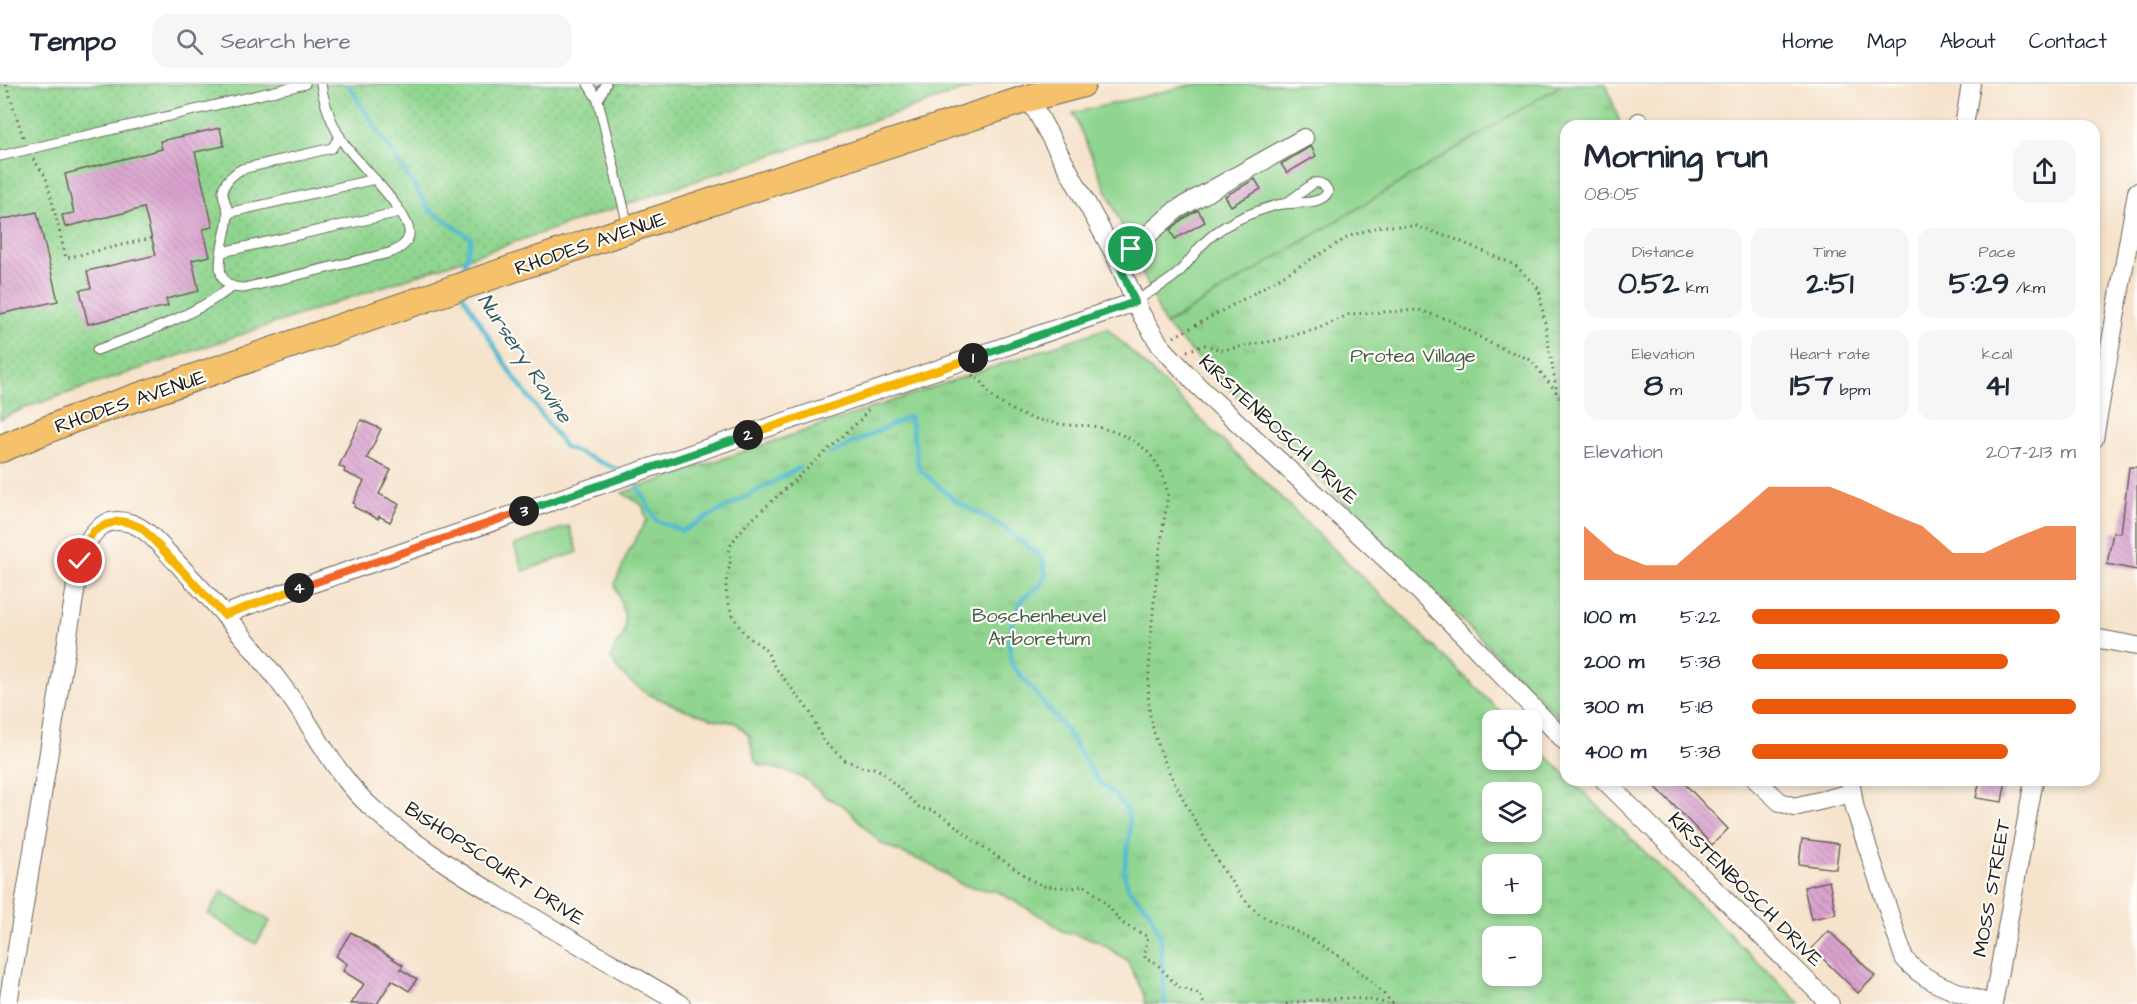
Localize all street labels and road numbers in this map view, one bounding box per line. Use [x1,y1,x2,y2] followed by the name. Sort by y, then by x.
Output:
[511,205,670,283] street label: RHODES AVENUE
[1193,348,1364,511] street label: KIRSTENBOSCH DRIVE
[51,363,210,441] street label: RHODES AVENUE
[399,795,590,933] street label: BISHOPSCOURT DRIVE
[1662,806,1829,973] street label: KIRSTENBOSCH DRIVE
[1966,817,2018,959] street label: MOSS STREET

